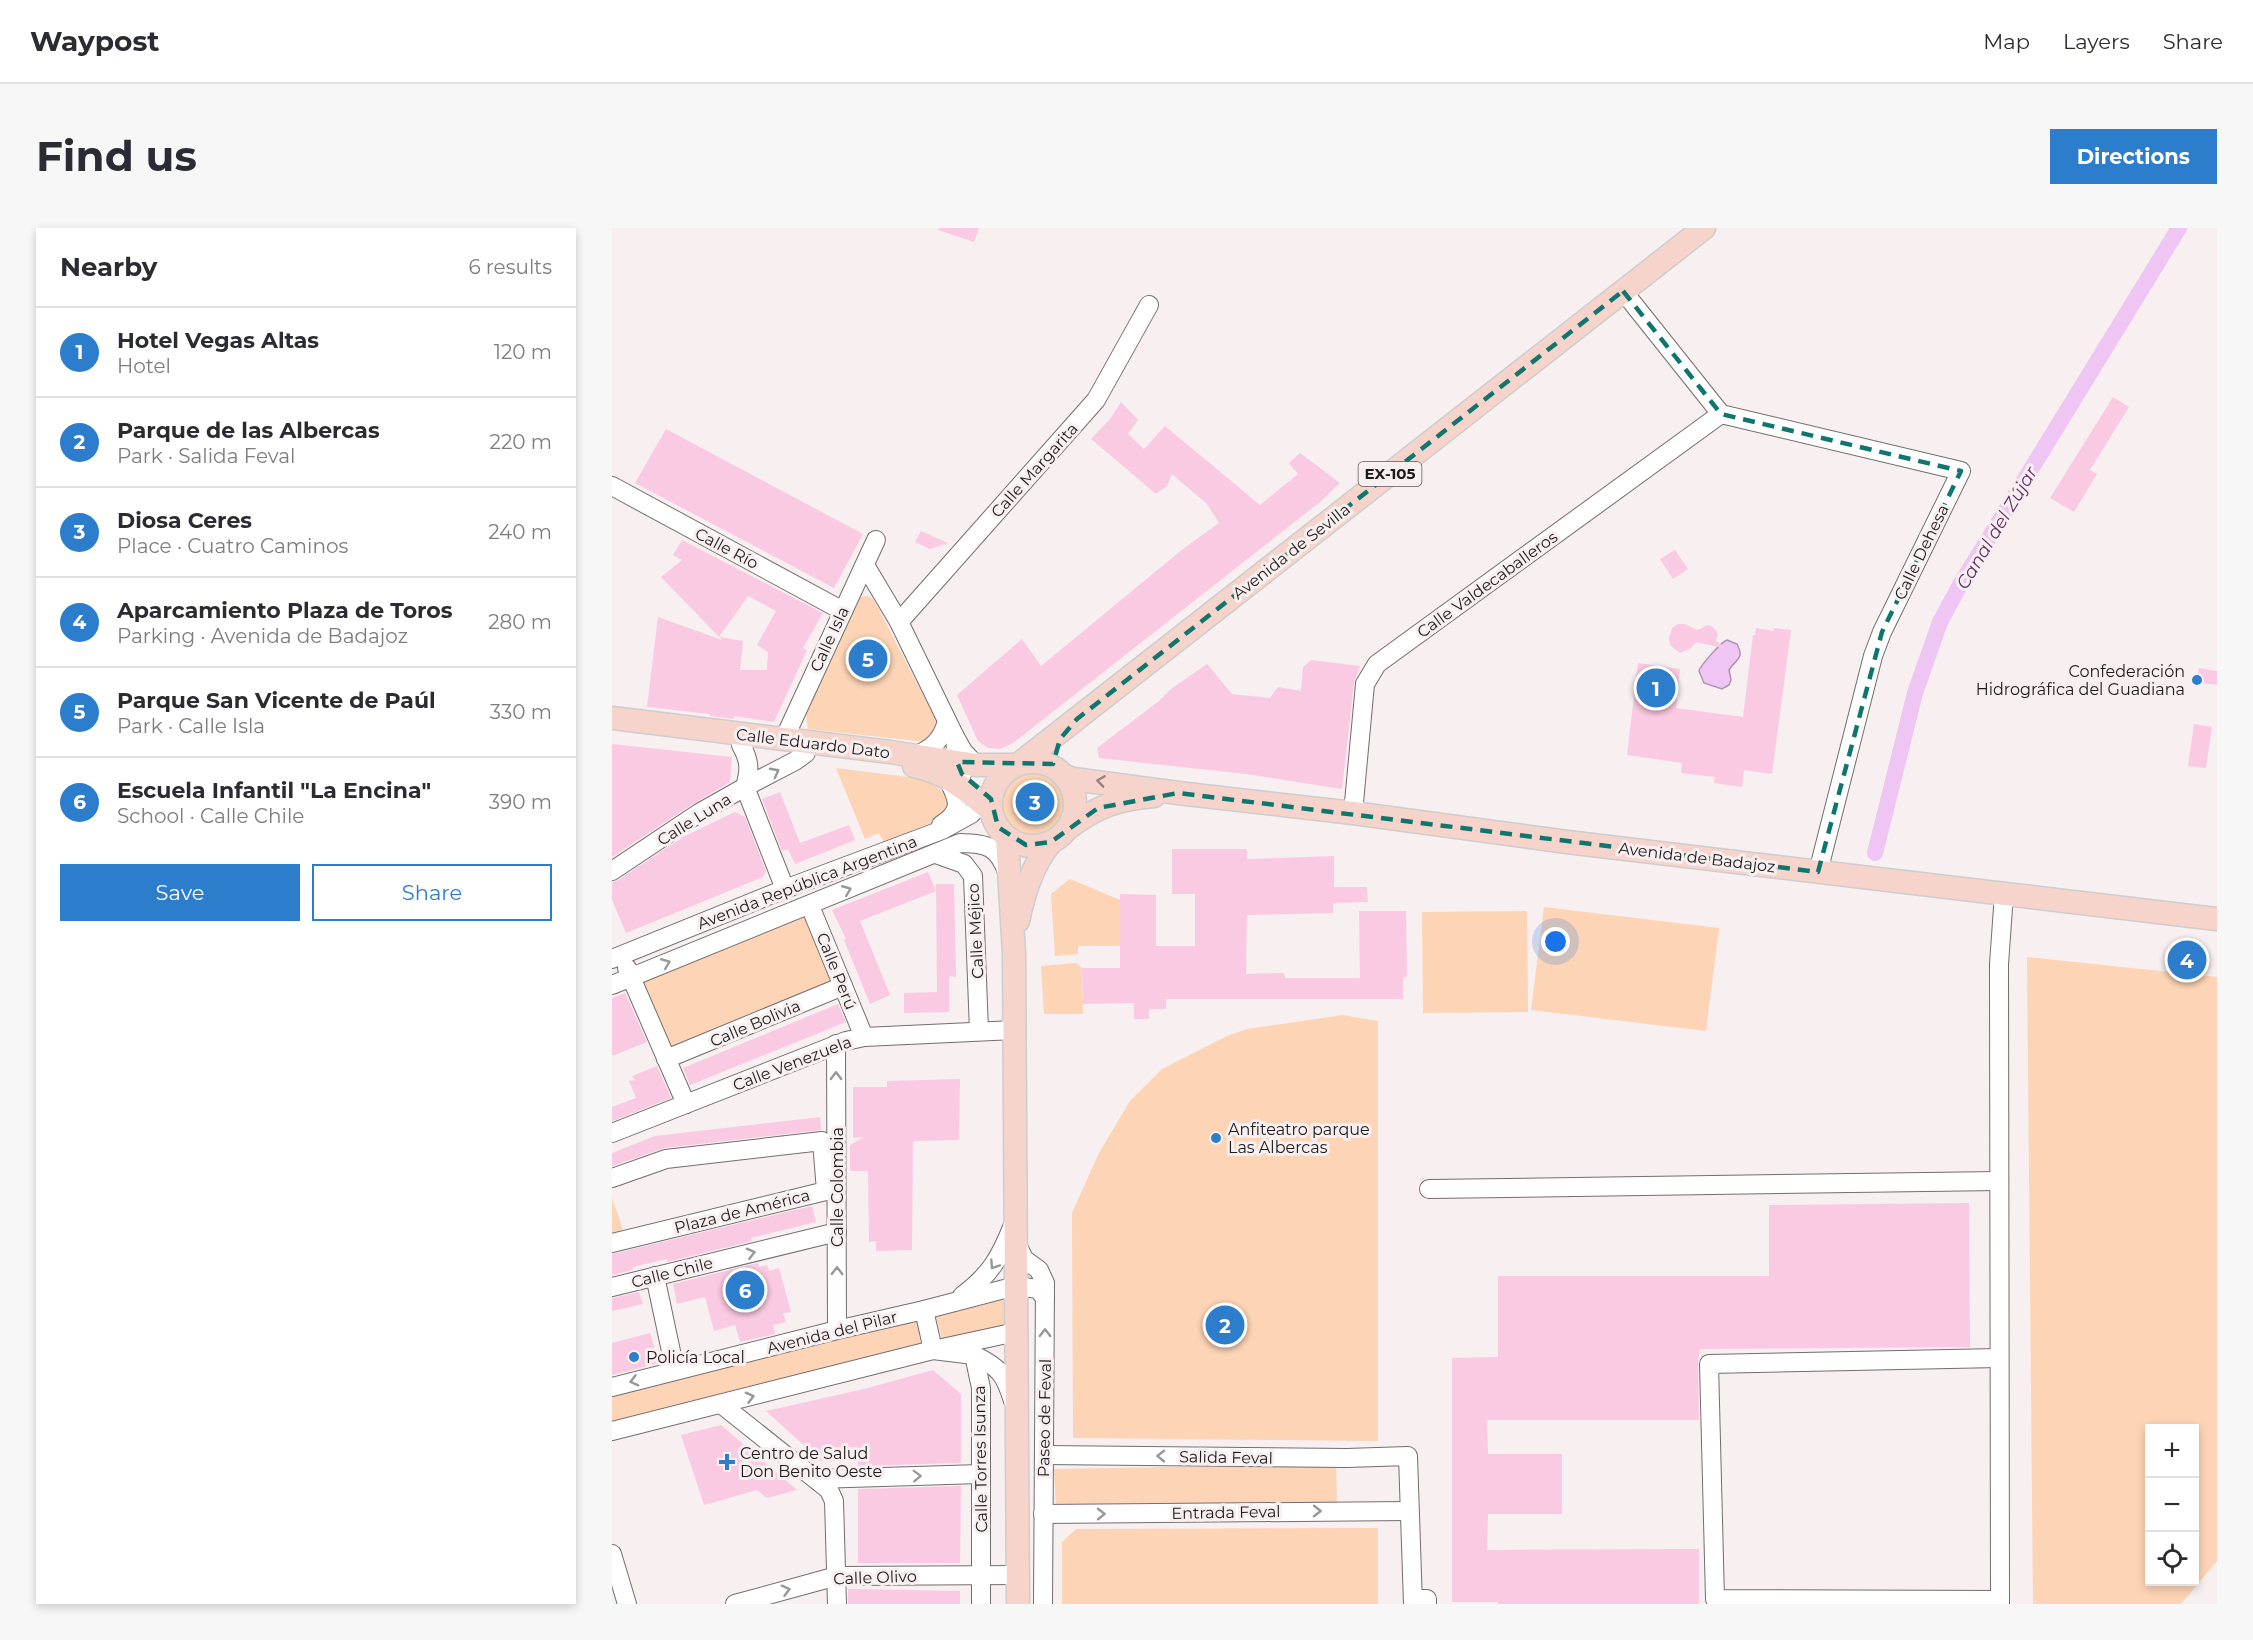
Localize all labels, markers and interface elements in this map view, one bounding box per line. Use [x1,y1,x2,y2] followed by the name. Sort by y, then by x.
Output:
[30,24,160,58] text: Waypost
[1983,29,2030,54] text: Map
[2063,29,2130,54] text: Layers
[2163,29,2223,54] text: Share
[2050,129,2217,184] button: Directions
[36,130,197,182] text: Find us
[60,251,157,283] text: Nearby
[468,255,552,279] text: 6 results
[117,327,319,354] text: Hotel Vegas Altas
[76,340,83,364] text: 1
[494,340,552,364] text: 120 m
[117,354,171,378] text: Hotel
[117,417,380,444] text: Parque de las Albercas
[987,419,1082,521] street label: Calle Margarita
[74,430,85,454] text: 2
[490,430,552,454] text: 220 m
[117,444,295,468] text: Park · Salida Feval
[1358,462,1422,486] road number: EX-105
[1952,462,2043,593] water label: Canal del Zújar
[1229,500,1354,603] street label: Avenida de Sevilla
[1890,501,1953,603] street label: Calle Dehesa
[117,507,252,534] text: Diosa Ceres
[74,520,85,544] text: 3
[488,520,552,544] text: 240 m
[692,524,762,573] street label: Calle Río
[1413,527,1561,642] street label: Calle Valdecaballeros
[117,534,348,558] text: Place · Cuatro Caminos
[117,597,452,624] text: Aparcamiento Plaza de Toros
[806,604,853,675] street label: Calle Isla
[73,610,86,634] text: 4
[488,610,552,634] text: 280 m
[117,624,408,648] text: Parking · Avenida de Badajoz
[848,636,888,682] pin: 5
[1976,662,2185,699] place label: Confederación Hidrográfica del Guadiana
[1636,666,1676,710] pin: 1
[2190,673,2204,687] marker: Confederación Hidrográfica del Guadiana
[117,687,436,714] text: Parque San Vicente de Paúl
[74,700,85,724] text: 5
[490,700,552,724] text: 330 m
[117,714,265,738] text: Park · Calle Isla
[735,725,891,762] street label: Calle Eduardo Dato
[769,768,779,779] one-way arrow
[1096,776,1105,788] one-way arrow
[117,777,431,804] text: Escuela Infantil "La Encina"
[1016,780,1054,824] pin: 3
[654,789,735,850] street label: Calle Luna
[73,790,86,814] text: 6
[489,790,552,814] text: 390 m
[117,804,304,828] text: School · Calle Chile
[695,832,920,933] street label: Avenida República Argentina
[1618,838,1776,877] street label: Avenida de Badajoz
[60,864,300,921] button: Save
[312,864,552,921] button: Share
[964,883,987,979] street label: Calle Méjico
[841,885,852,897] one-way arrow
[1541,927,1570,956] your location
[813,930,861,1012] street label: Calle Perú
[2168,938,2206,982] pin: 4
[660,958,671,970] one-way arrow
[707,996,803,1051] street label: Calle Bolivia
[730,1032,854,1095] street label: Calle Venezuela
[830,1072,842,1081] one-way arrow
[1228,1120,1370,1157] place label: Anfiteatro parque Las Albercas
[828,1127,847,1247] street label: Calle Colombia
[1209,1131,1223,1145] marker: Anfiteatro parque Las Albercas
[672,1185,812,1238] street label: Plaza de América
[745,1248,755,1261] one-way arrow
[629,1253,715,1292] street label: Calle Chile
[990,1258,1001,1269] one-way arrow
[831,1267,843,1276] one-way arrow
[726,1268,764,1312] pin: 6
[1206,1302,1244,1348] pin: 2
[765,1307,899,1358] street label: Avenida del Pilar
[1039,1329,1051,1338] one-way arrow
[646,1348,745,1367] place label: Policía Local
[627,1350,641,1364] marker: Policía Local
[1034,1359,1055,1477] street label: Paseo de Feval
[629,1374,639,1387] one-way arrow
[970,1385,991,1533] street label: Calle Torres Isunza
[745,1391,755,1404] one-way arrow
[2145,1424,2199,1586] map controls
[2145,1424,2199,1478] button: +
[740,1444,882,1481] place label: Centro de Salud Don Benito Oeste
[1179,1447,1273,1468] street label: Salida Feval
[1156,1450,1165,1462] one-way arrow
[718,1453,736,1471] marker: Centro de Salud Don Benito Oeste
[912,1470,921,1483] one-way arrow
[2145,1478,2199,1532] button: −
[1171,1502,1281,1523] street label: Entrada Feval
[1313,1505,1322,1517] one-way arrow
[1097,1508,1106,1520] one-way arrow
[2145,1532,2199,1586] button: locate
[833,1567,917,1588] street label: Calle Olivo
[780,1585,791,1597] one-way arrow

